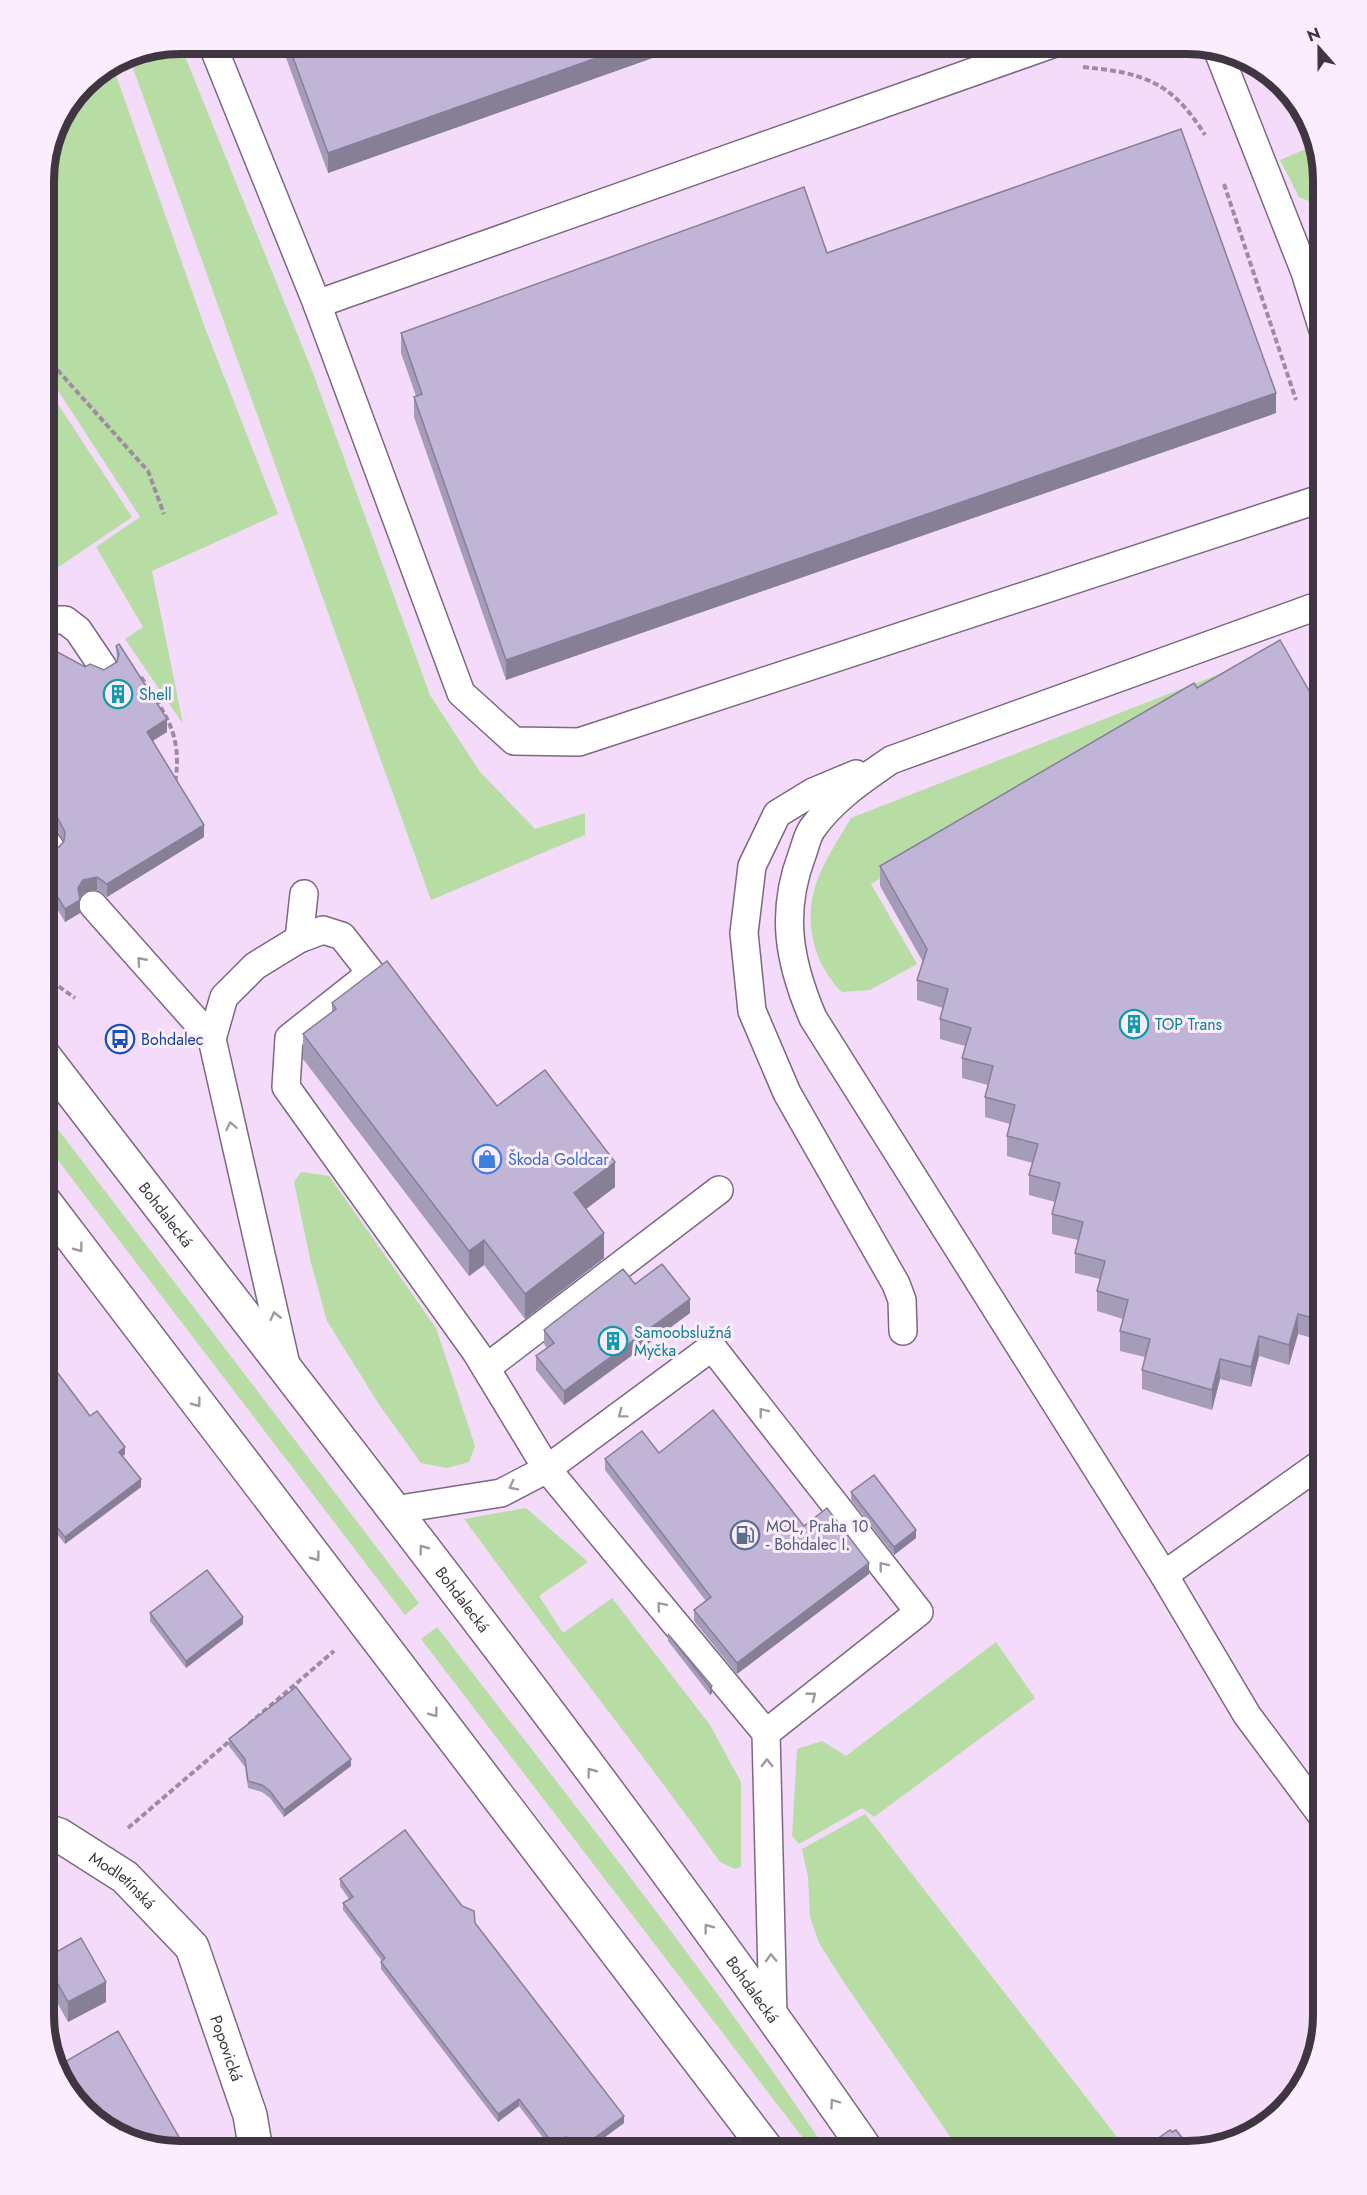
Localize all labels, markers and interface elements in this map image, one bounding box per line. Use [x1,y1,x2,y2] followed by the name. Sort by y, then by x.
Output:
[1289,18,1349,78] north arrow
[1304,21,1324,47] text: N
[102,678,134,710] building icon: Shell
[139,683,172,706] place label: Shell
[137,957,148,967] one-way arrow
[1118,1008,1150,1040] building icon: TOP Trans
[1155,1013,1222,1036] place label: TOP Trans
[104,1023,136,1055] bus stop icon: Bohdalec
[141,1028,203,1051] place label: Bohdalec
[226,1121,239,1131] one-way arrow
[471,1143,503,1175] shop icon: Škoda Goldcar
[508,1148,609,1171] place label: Škoda Goldcar
[133,1177,199,1252] street label: Bohdalecká
[72,1241,83,1252] one-way arrow
[269,1311,282,1321] one-way arrow
[634,1321,732,1362] place label: Samoobslužná Myčka
[597,1325,629,1357] building icon: Samoobslužná Myčka
[190,1396,201,1407] one-way arrow
[617,1406,628,1417] one-way arrow
[759,1408,770,1419] one-way arrow
[509,1479,520,1491] one-way arrow
[766,1515,868,1556] place label: MOL, Praha 10 - Bohdalec I.
[729,1519,761,1551] fuel station icon: MOL, Praha 10 - Bohdalec I.
[420,1544,431,1555] one-way arrow
[308,1551,319,1562] one-way arrow
[430,1562,495,1637] street label: Bohdalecká
[879,1562,890,1573] one-way arrow
[657,1602,668,1613] one-way arrow
[805,1693,816,1704] one-way arrow
[427,1706,438,1717] one-way arrow
[761,1758,773,1767] one-way arrow
[587,1767,598,1778] one-way arrow
[85,1846,161,1914] street label: Modletínská
[704,1924,715,1935] one-way arrow
[721,1951,785,2027] street label: Bohdalecká
[765,1953,778,1962] one-way arrow
[205,2012,249,2084] street label: Popovická
[830,2099,841,2110] one-way arrow

